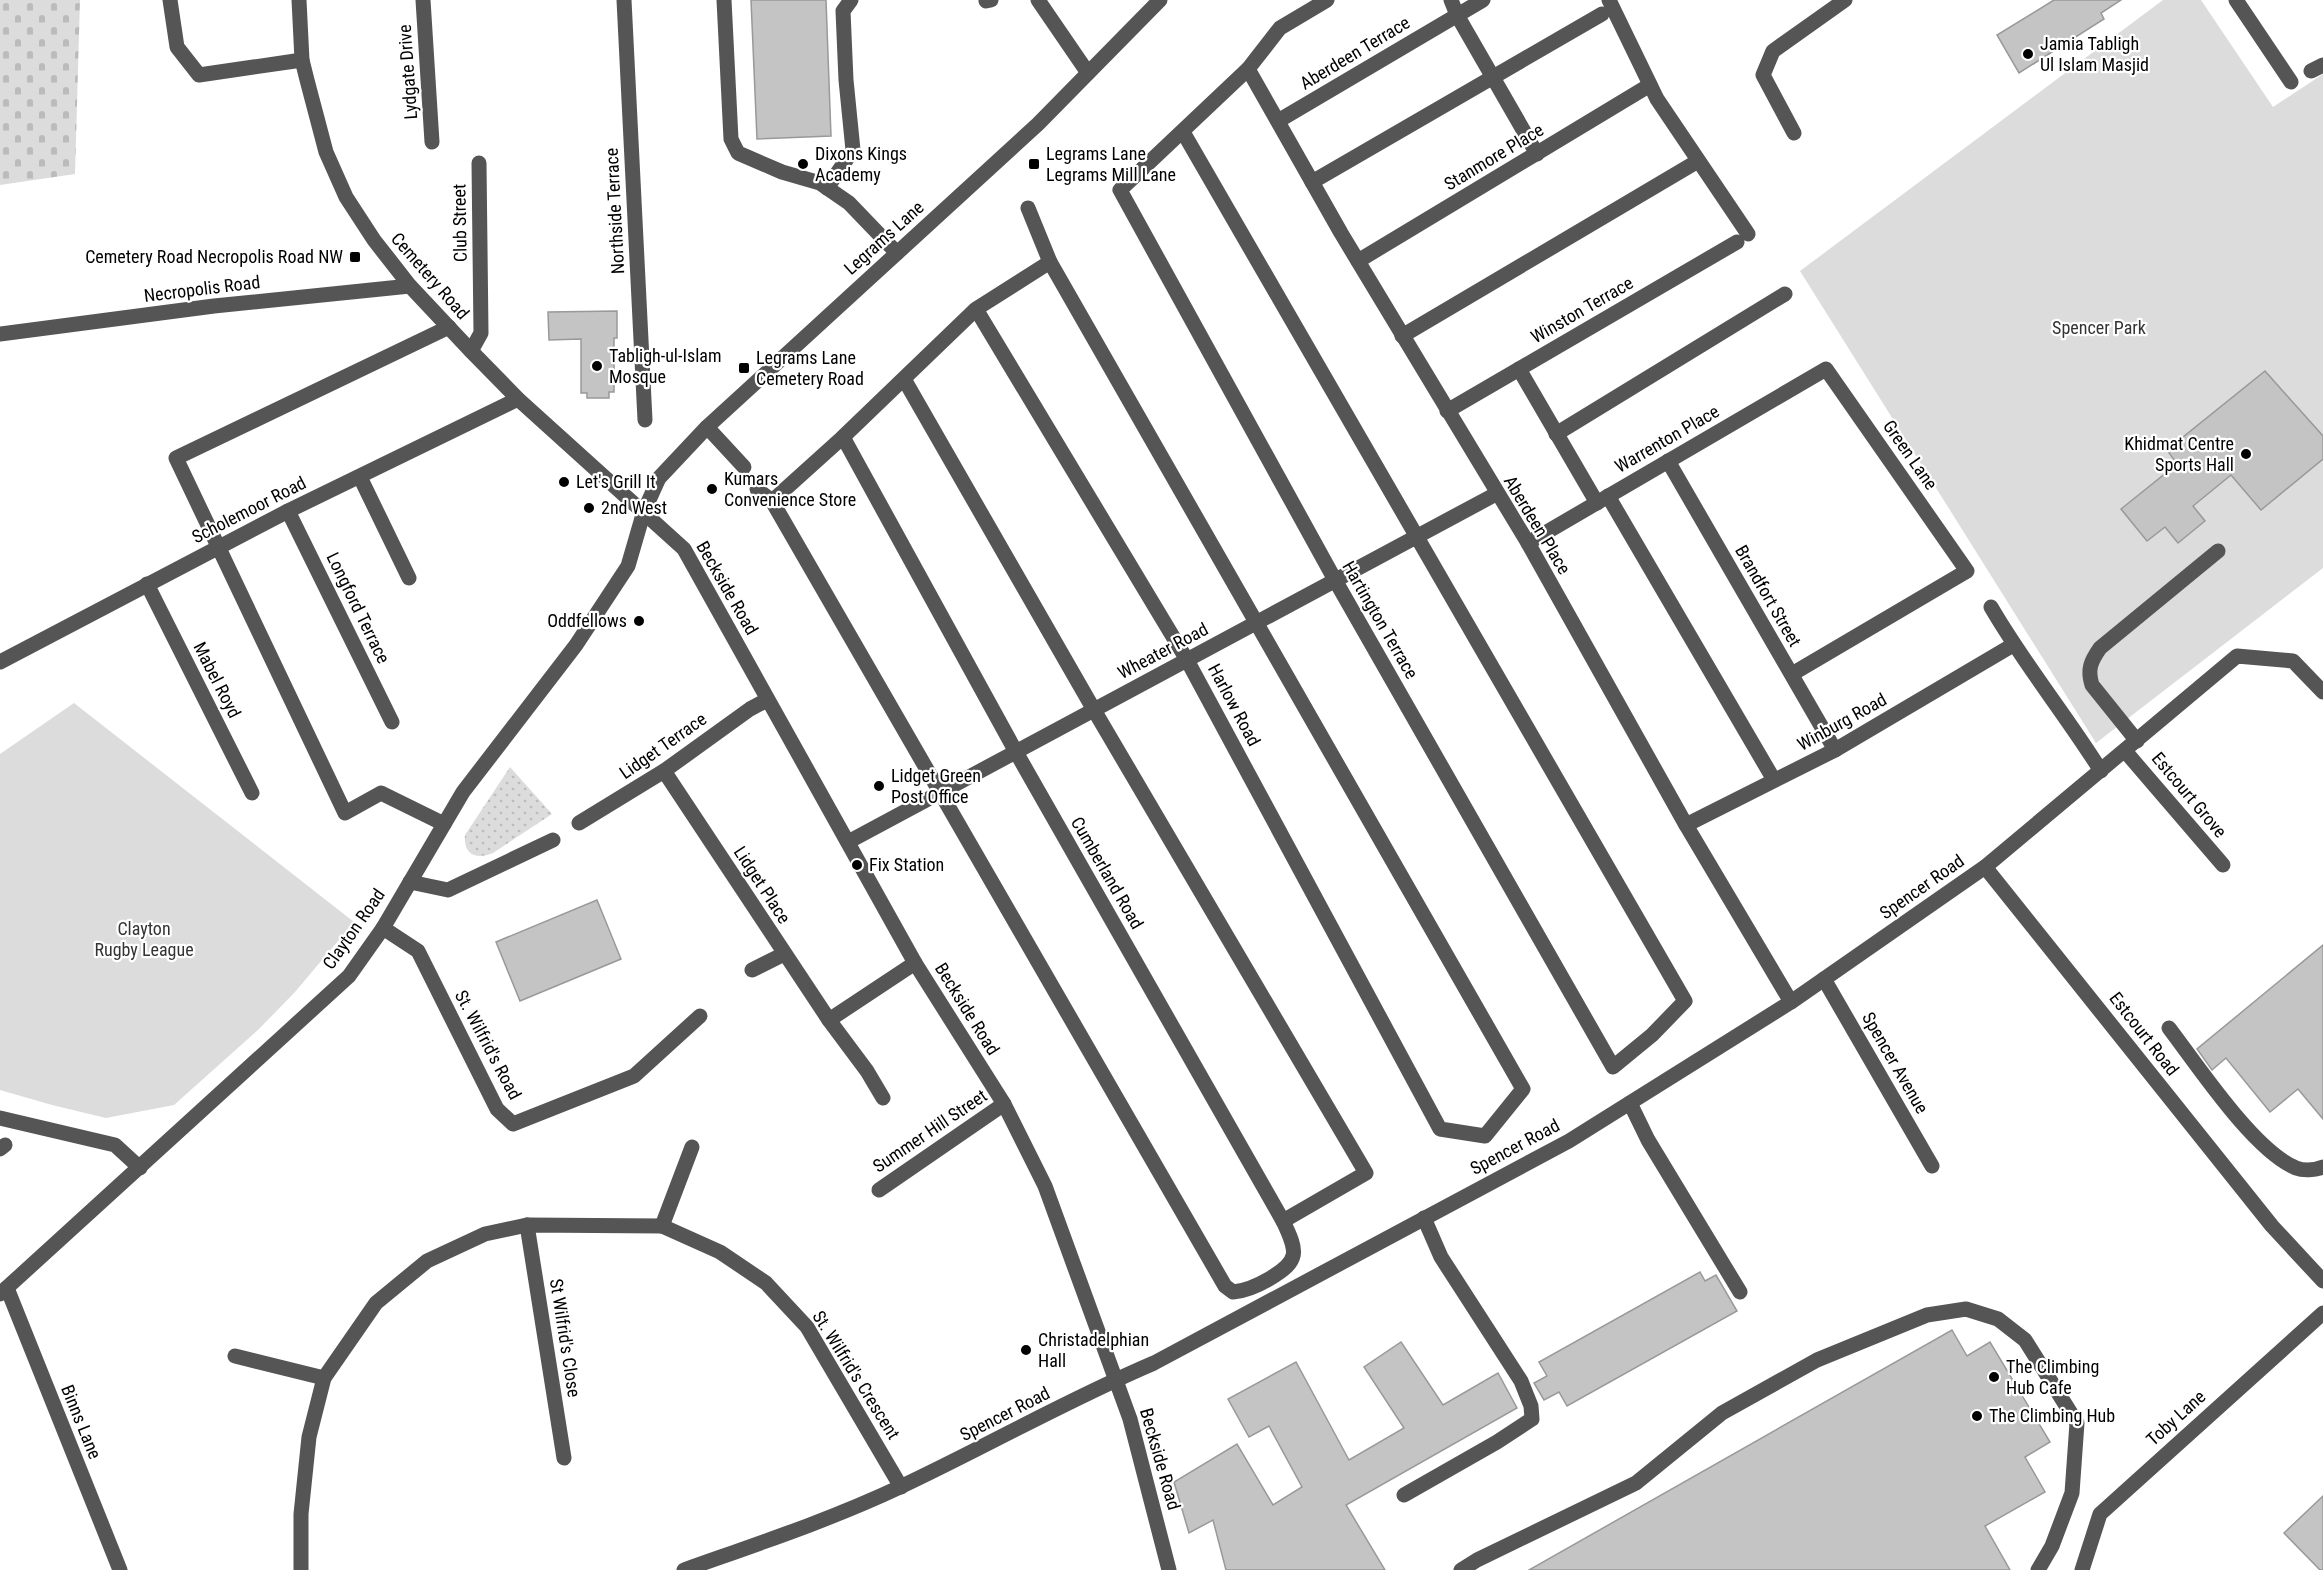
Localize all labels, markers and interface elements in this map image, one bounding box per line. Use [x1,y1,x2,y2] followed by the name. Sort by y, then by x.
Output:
[1296,12,1413,94] street label: Aberdeen Terrace
[394,24,421,120] street label: Lydgate Drive
[2040,33,2149,75] place label: Jamia Tabligh Ul Islam Masjid
[2021,47,2035,61] marker: Jamia Tabligh Ul Islam Masjid
[1440,119,1547,194] street label: Stanmore Place
[815,143,907,185] place label: Dixons Kings Academy
[1046,143,1176,185] place label: Legrams Lane Legrams Mill Lane
[601,147,628,275] street label: Northside Terrace
[796,157,810,171] marker: Dixons Kings Academy
[1027,157,1041,171] marker: Legrams Lane Legrams Mill Lane
[448,184,471,262] street label: Club Street
[840,196,928,279] street label: Legrams Lane
[387,228,474,323] street label: Cemetery Road
[85,246,343,267] place label: Cemetery Road Necropolis Road NW
[348,250,362,264] marker: Cemetery Road Necropolis Road NW
[143,271,261,306] street label: Necropolis Road
[1527,272,1637,347] street label: Winston Terrace
[2052,317,2146,338] park label: Spencer Park
[609,345,721,387] place label: Tabligh-ul-Islam Mosque
[756,347,864,389] place label: Legrams Lane Cemetery Road
[590,359,604,373] marker: Tabligh-ul-Islam Mosque
[737,361,751,375] marker: Legrams Lane Cemetery Road
[1611,400,1722,477] street label: Warrenton Place
[1879,416,1942,494] street label: Green Lane
[2124,433,2234,475] place label: Khidmat Centre Sports Hall
[2239,447,2253,461] marker: Khidmat Centre Sports Hall
[724,468,856,510] place label: Kumars Convenience Store
[576,471,656,492] place label: Let's Grill It
[188,472,309,547] street label: Scholemoor Road
[1500,472,1575,578] street label: Aberdeen Place
[557,475,571,489] marker: Let's Grill It
[705,482,719,496] marker: Kumars Convenience Store
[601,497,667,518] place label: 2nd West
[582,501,596,515] marker: 2nd West
[692,537,763,638] street label: Beckside Road
[1731,541,1806,650] street label: Brandfort Street
[323,549,394,667] street label: Longford Terrace
[1338,557,1423,682] street label: Hartington Terrace
[547,610,627,631] place label: Oddfellows
[632,614,646,628] marker: Oddfellows
[1114,618,1211,683] street label: Wheater Road
[189,638,246,721] street label: Mabel Royd
[1204,660,1265,750] street label: Harlow Road
[1794,688,1890,755] street label: Winburg Road
[615,708,710,783] street label: Lidget Terrace
[2148,748,2231,842] street label: Estcourt Grove
[891,765,981,807] place label: Lidget Green Post Office
[872,779,886,793] marker: Lidget Green Post Office
[1067,813,1148,933] street label: Cumberland Road
[730,842,795,927] street label: Lidget Place
[1876,850,1968,923] street label: Spencer Road
[869,854,944,875] place label: Fix Station
[850,858,864,872] marker: Fix Station
[318,884,389,973] street label: Clayton Road
[94,918,194,960] park label: Clayton Rugby League
[931,959,1004,1059] street label: Beckside Road
[451,987,526,1103] street label: St. Wilfrid's Road
[2105,988,2183,1080] street label: Estcourt Road
[1858,1008,1933,1117] street label: Spencer Avenue
[869,1085,991,1176] street label: Summer Hill Street
[1467,1114,1563,1179] street label: Spencer Road
[546,1277,585,1399] street label: St Wilfrid's Close
[808,1307,904,1443] street label: St. Wilfrid's Crescent
[1038,1329,1149,1371] place label: Christadelphian Hall
[1019,1343,1033,1357] marker: Christadelphian Hall
[2006,1356,2099,1398] place label: The Climbing Hub Cafe
[1987,1370,2001,1384] marker: The Climbing Hub Cafe
[57,1382,106,1462] street label: Binns Lane
[956,1382,1053,1445] street label: Spencer Road
[2142,1386,2210,1450] street label: Toby Lane
[1989,1405,2115,1426] place label: The Climbing Hub
[1136,1406,1185,1512] street label: Beckside Road
[1970,1409,1984,1423] marker: The Climbing Hub

